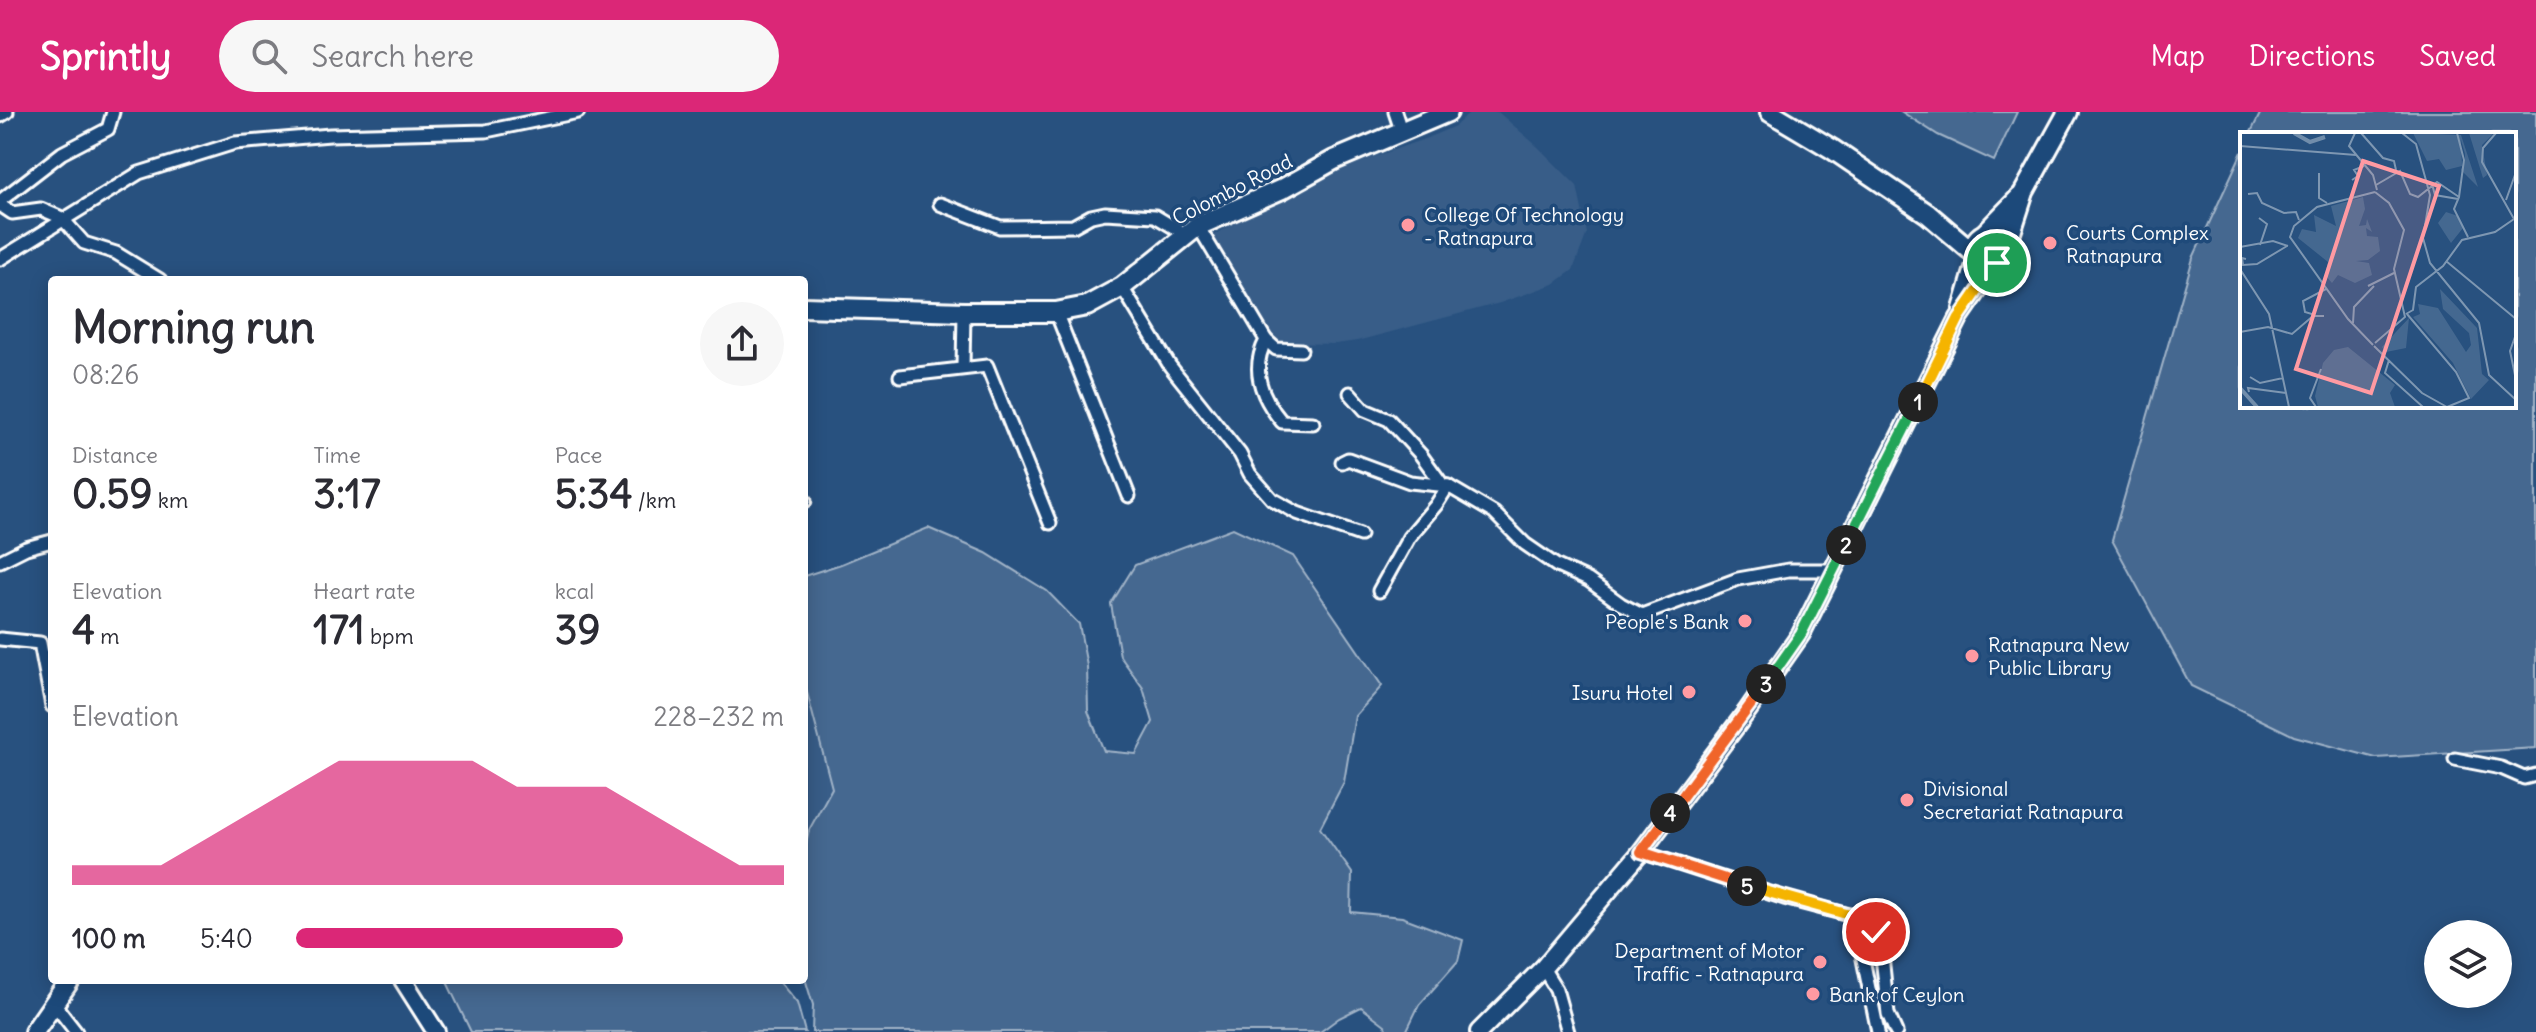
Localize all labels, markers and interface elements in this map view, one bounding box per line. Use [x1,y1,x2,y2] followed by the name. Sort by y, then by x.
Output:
[219,20,779,92] search box
[40,33,171,80] text: Sprintly
[247,34,291,78] icon: search
[311,37,474,75] text: Search here
[2150,38,2205,74] text: Map
[2249,38,2375,74] text: Directions
[2419,38,2496,74] text: Saved
[2240,132,2516,408] inset map
[1168,148,1296,230] street label: Colombo Road
[1424,202,1624,250] place label: College Of Technology - Ratnapura
[1399,216,1417,234] marker: College Of Technology - Ratnapura
[2066,220,2209,268] place label: Courts Complex Ratnapura
[1963,229,2031,297] pin
[2041,234,2059,252] marker: Courts Complex Ratnapura
[1975,241,2019,285] icon: arrive
[72,300,315,355] text: Morning run
[700,302,784,386] button: share
[72,358,139,391] text: 08:26
[1898,382,1938,422] pin: 1
[1914,388,1922,416] text: 1
[72,441,158,469] text: Distance
[313,441,361,469] text: Time
[555,441,602,469] text: Pace
[72,469,153,519] text: 0.59
[313,469,381,519] text: 3:17
[555,469,633,519] text: 5:34
[153,486,188,514] text: km
[633,486,676,514] text: /km
[1826,525,1866,565] pin: 2
[1840,531,1852,559] text: 2
[72,577,162,605] text: Elevation
[313,577,415,605] text: Heart rate
[555,577,594,605] text: kcal
[72,605,95,655] text: 4
[313,605,365,655] text: 171
[555,605,600,655] text: 39
[1605,609,1729,634] place label: People's Bank
[1736,612,1754,630] marker: People's Bank
[95,622,120,650] text: m
[365,622,414,650] text: bpm
[1988,632,2129,680] place label: Ratnapura New Public Library
[1963,647,1981,665] marker: Ratnapura New Public Library
[1746,664,1786,704] pin: 3
[1760,670,1772,698] text: 3
[1572,680,1673,705] place label: Isuru Hotel
[1680,683,1698,701] marker: Isuru Hotel
[72,700,179,733] text: Elevation
[654,700,784,733] text: 228–232 m
[1923,776,2123,824] place label: Divisional Secretariat Ratnapura
[1898,791,1916,809] marker: Divisional Secretariat Ratnapura
[1650,793,1690,833] pin: 4
[1664,799,1676,827] text: 4
[1727,866,1767,906] pin: 5
[1741,872,1753,900] text: 5
[1842,898,1910,966] pin
[1854,910,1898,954] icon: check
[2424,920,2512,1008] map controls
[2424,920,2512,1008] button: layers
[72,922,146,955] text: 100 m
[200,922,253,955] text: 5:40
[1614,938,1804,986] place label: Department of Motor Traffic - Ratnapura
[1811,953,1829,971] marker: Department of Motor Traffic - Ratnapura
[1829,982,1965,1007] place label: Bank of Ceylon
[1804,985,1822,1003] marker: Bank of Ceylon

